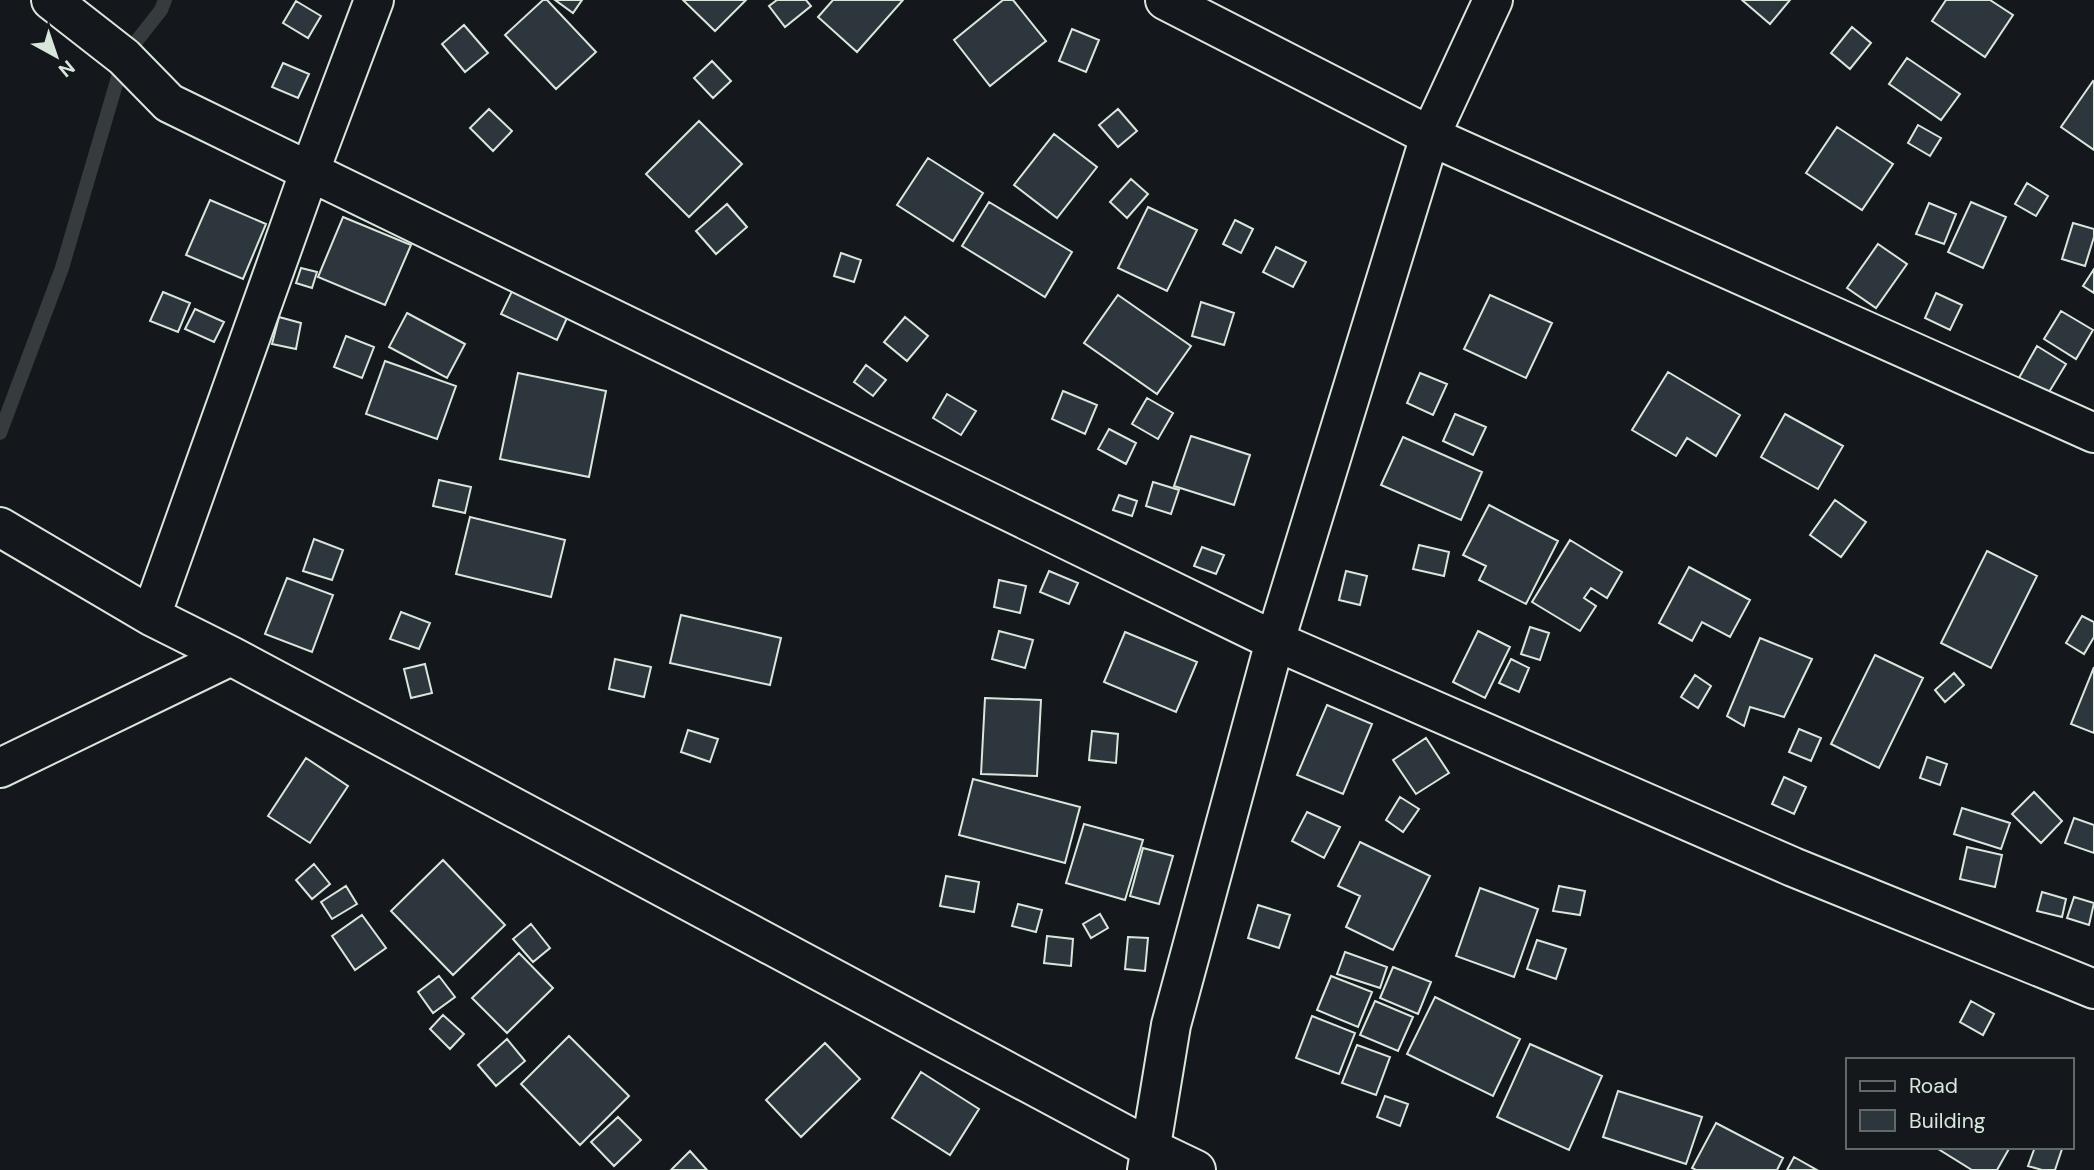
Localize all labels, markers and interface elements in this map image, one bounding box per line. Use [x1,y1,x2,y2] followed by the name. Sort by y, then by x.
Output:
[21,21,91,91] north arrow
[53,55,80,83] text: N
[1846,1058,2073,1149] legend
[1909,1072,1958,1100] text: Road
[1909,1107,1986,1135] text: Building

